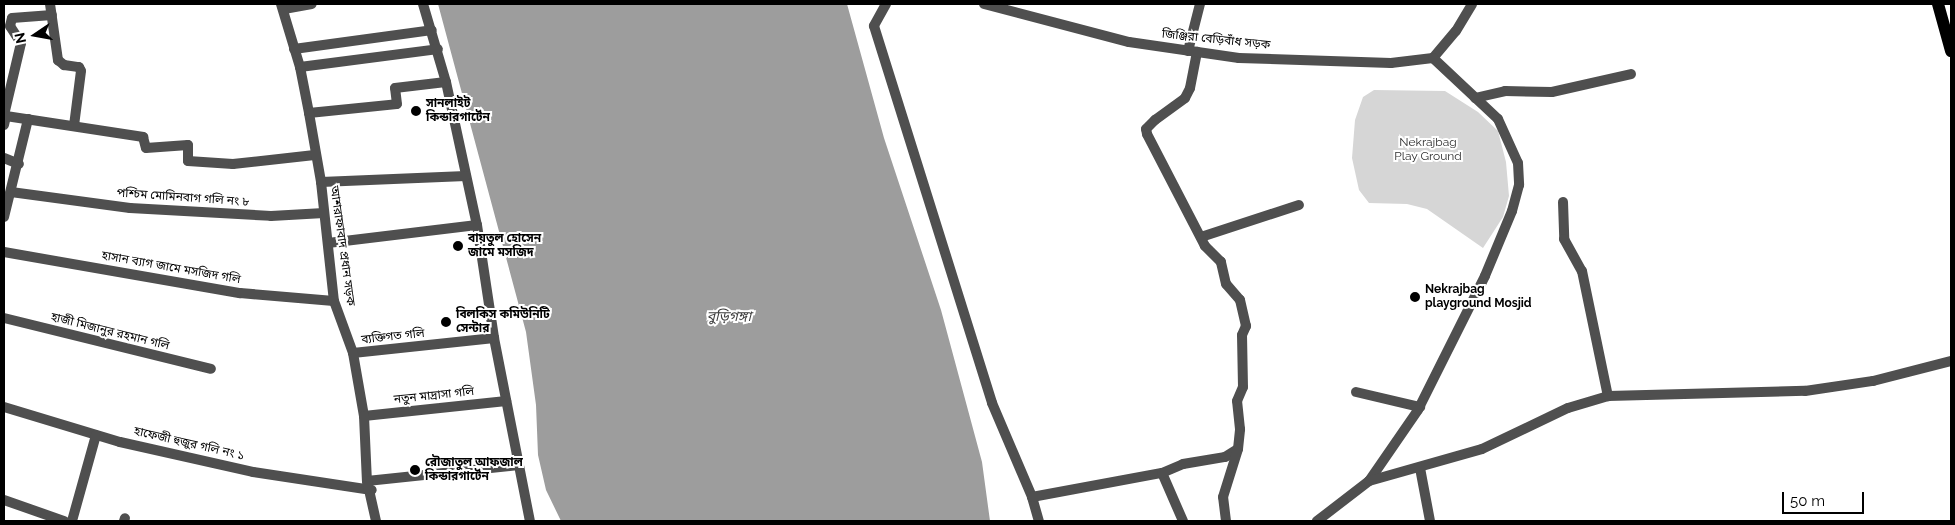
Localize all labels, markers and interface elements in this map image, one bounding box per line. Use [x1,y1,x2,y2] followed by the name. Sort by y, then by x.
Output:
[10,10,60,60] north arrow
[1161,27,1271,53] street label: জিঞ্জিরা বেড়িবাঁধ সড়ক
[11,31,29,45] text: N
[426,97,490,125] place label: সানলাইট কিন্ডারগার্টেন
[410,105,422,117] marker: সানলাইট কিন্ডারগার্টেন
[1394,136,1462,164] park label: Nekrajbag Play Ground
[326,185,358,307] street label: আশরাফাবাদ প্রধান সড়ক
[116,186,250,210] street label: পশ্চিম মোমিনবাগ গলি নং ৮
[468,232,541,260] place label: বায়তুল হোসেন জামে মসজিদ
[452,240,464,252] marker: বায়তুল হোসেন জামে মসজিদ
[100,249,242,287] street label: হাসান ব্যাগ জামে মসজিদ গলি
[1425,283,1532,311] place label: Nekrajbag playground Mosjid
[1409,291,1421,303] marker: Nekrajbag playground Mosjid
[456,308,550,336] place label: বিলকিস কমিউনিটি সেন্টার
[707,308,751,324] water label: বুড়িগঙ্গা
[49,310,171,354] street label: হাজী মিজানুর রহমান গলি
[440,316,452,328] marker: বিলকিস কমিউনিটি সেন্টার
[361,327,425,347] street label: ব্যক্তিগত গলি
[393,385,475,407] street label: নতুন মাদ্রাসা গলি
[132,424,246,464] street label: হাফেজী হুজুর গলি নং ১
[425,456,523,484] place label: রৌজাতুল আফজাল কিন্ডারগার্টেন
[409,464,421,476] marker: রৌজাতুল আফজাল কিন্ডারগার্টেন
[1785,482,1868,514] scale bar
[1790,492,1825,510] text: 50 m

